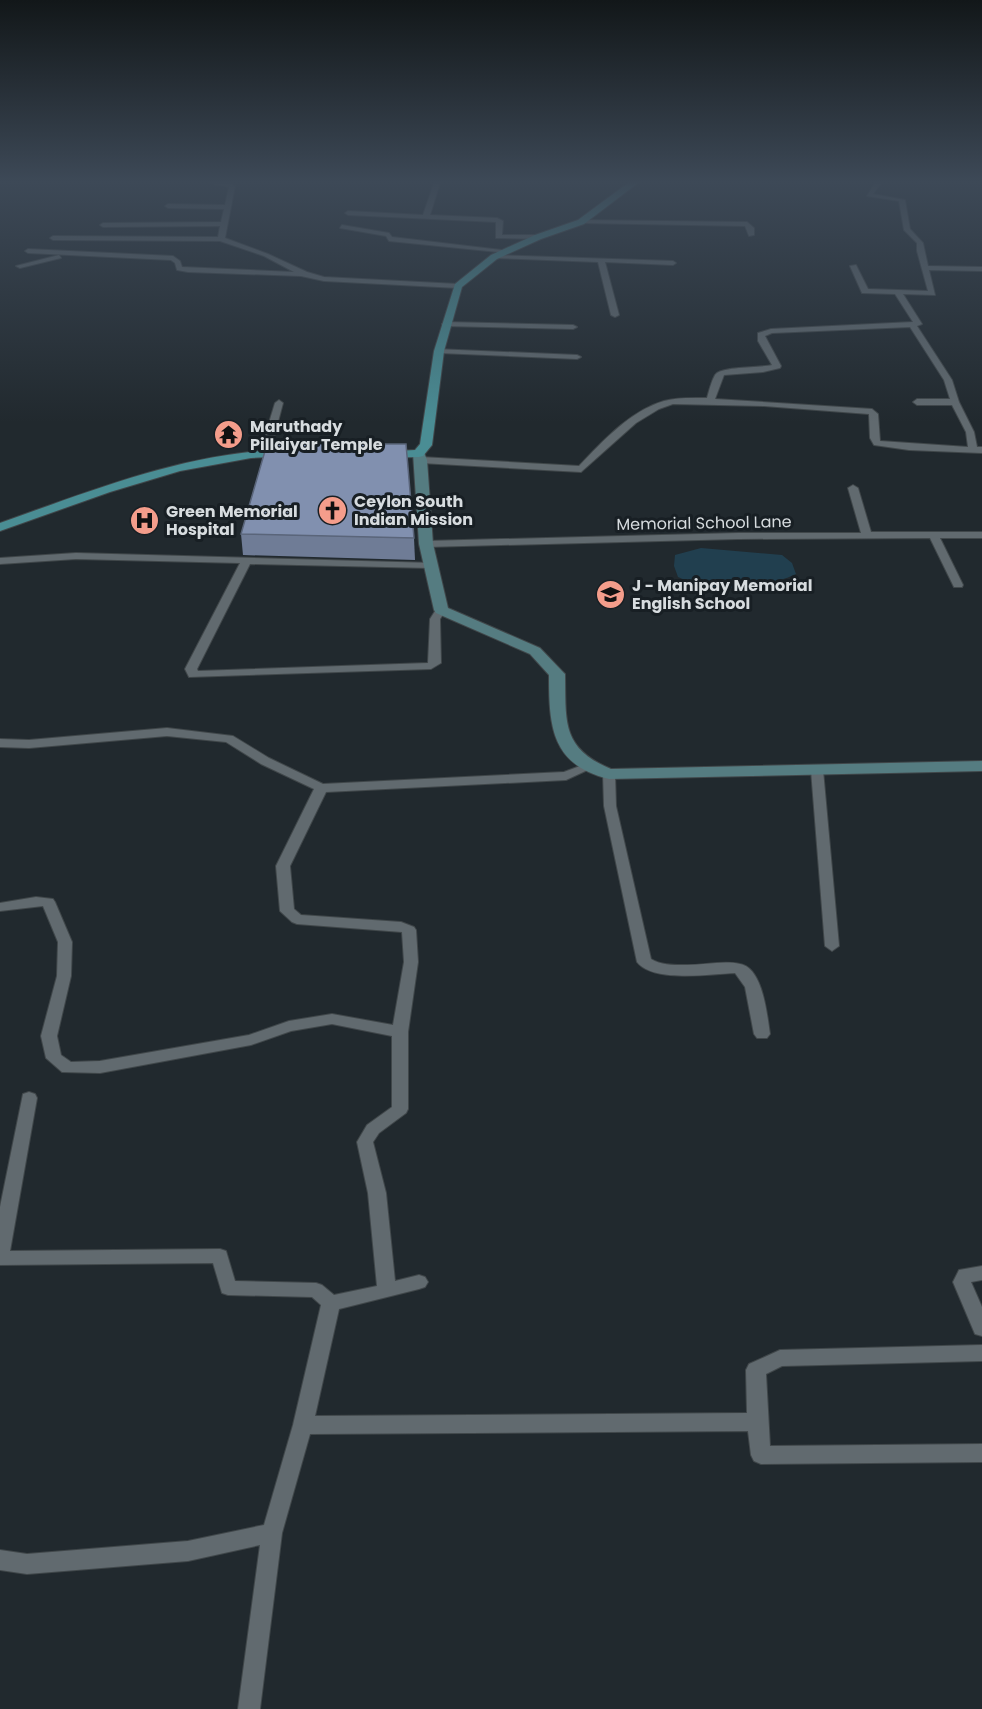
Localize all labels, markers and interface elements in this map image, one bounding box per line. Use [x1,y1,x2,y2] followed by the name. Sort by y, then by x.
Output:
[250,415,383,456] place label: Maruthady Pillaiyar Temple
[213,419,245,451] temple icon: Maruthady Pillaiyar Temple
[354,490,473,531] place label: Ceylon South Indian Mission
[317,494,349,526] church icon: Ceylon South Indian Mission
[166,500,298,541] place label: Green Memorial Hospital
[129,504,161,536] hospital icon: Green Memorial Hospital
[616,510,792,536] street label: Memorial School Lane
[632,574,812,615] place label: J - Manipay Memorial English School
[595,578,627,610] school or university icon: J - Manipay Memorial English School

